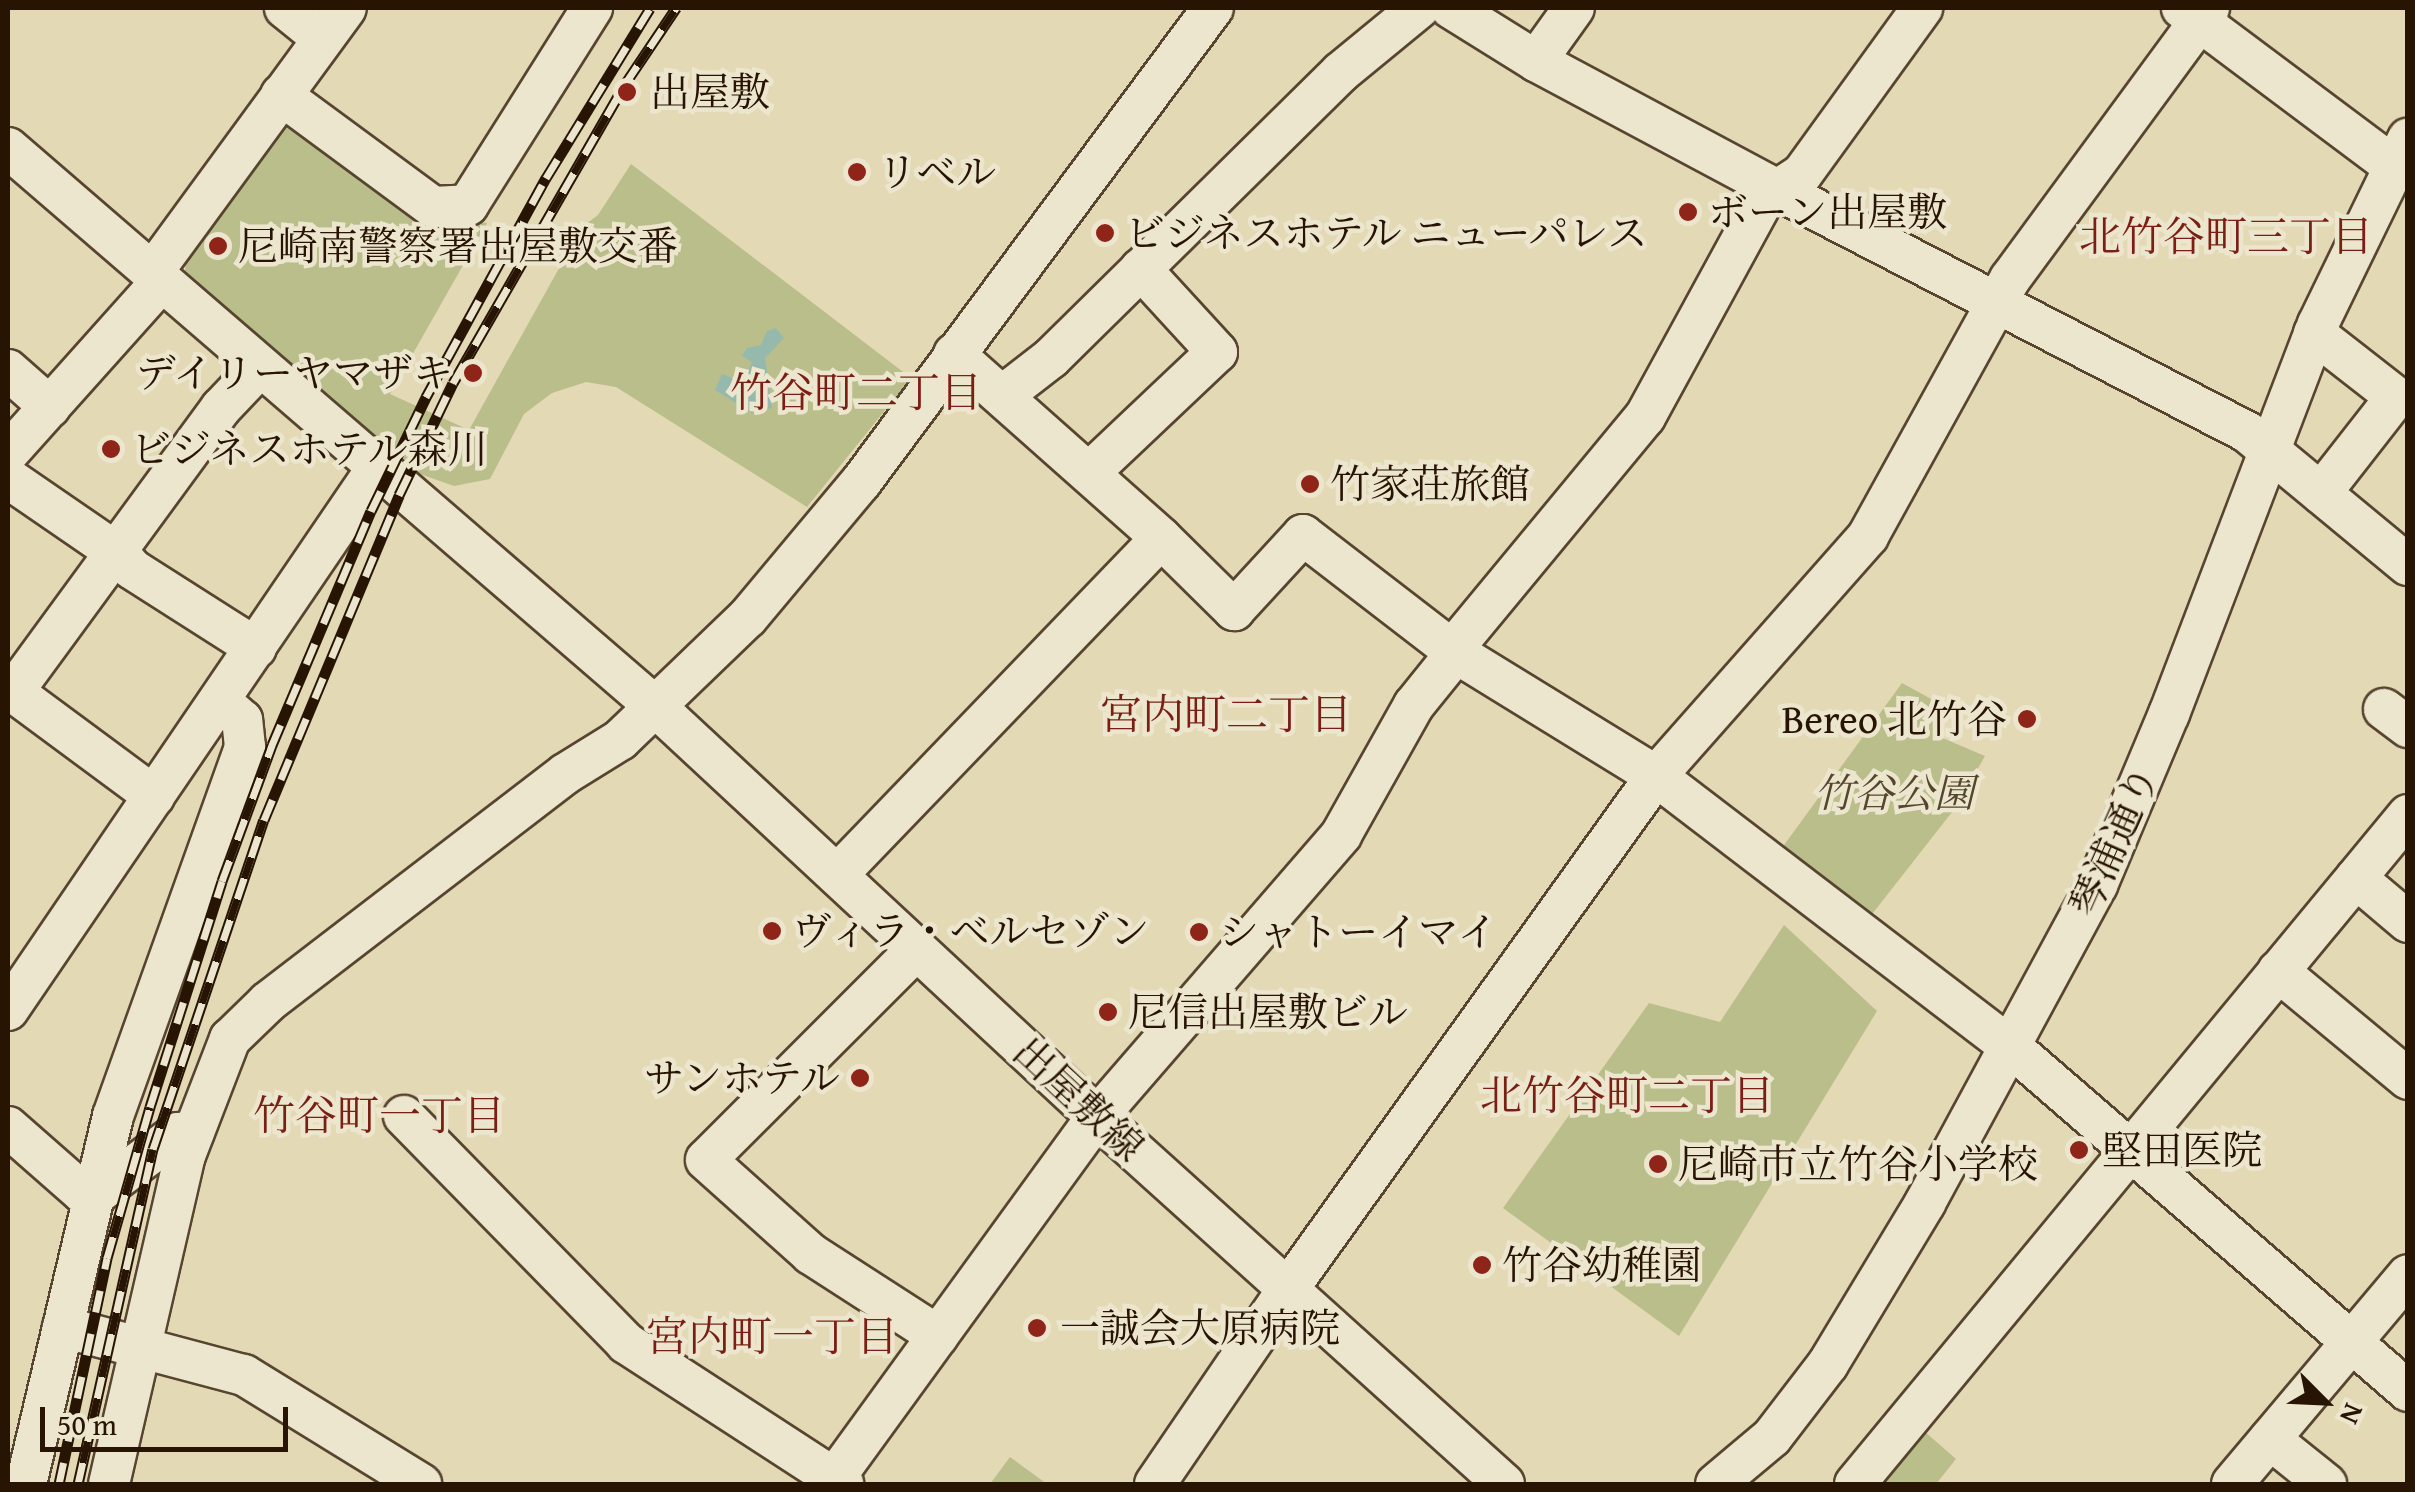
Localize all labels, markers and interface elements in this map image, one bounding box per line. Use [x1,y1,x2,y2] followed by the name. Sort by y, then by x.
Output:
[650,68,770,116] place label: 出屋敷
[614,79,640,105] marker: 出屋敷
[877,148,997,196] place label: リベル
[846,161,868,183] marker: リベル
[1708,188,1948,236] place label: ボーン出屋敷
[1677,201,1699,223] marker: ボーン出屋敷
[1125,209,1654,257] place label: ビジネスホテル ニューパレス
[2079,211,2373,261] district label: 北竹谷町三丁目
[238,222,678,270] place label: 尼崎南警察署出屋敷交番
[1094,222,1116,244] marker: ビジネスホテル ニューパレス
[207,235,229,257] marker: 尼崎南警察署出屋敷交番
[133,349,453,397] place label: デイリーヤマザキ
[462,362,484,384] marker: デイリーヤマザキ
[730,367,982,417] district label: 竹谷町二丁目
[131,425,491,473] place label: ビジネスホテル森川
[100,438,122,460] marker: ビジネスホテル森川
[1330,460,1530,508] place label: 竹家荘旅館
[1299,473,1321,495] marker: 竹家荘旅館
[1100,689,1352,739] district label: 宮内町二丁目
[1782,695,2007,743] place label: Bereo 北竹谷
[2016,708,2038,730] marker: Bereo 北竹谷
[2060,758,2168,924] street label: 琴浦通り
[1814,769,1974,817] park label: 竹谷公園
[792,907,1152,955] place label: ヴィラ・ベルセゾン
[1219,908,1499,956] place label: シャトーイマイ
[761,920,783,942] marker: ヴィラ・ベルセゾン
[1188,921,1210,943] marker: シャトーイマイ
[1128,988,1408,1036] place label: 尼信出屋敷ビル
[1097,1001,1119,1023] marker: 尼信出屋敷ビル
[1004,1027,1154,1171] street label: 出屋敷線
[640,1054,840,1102] place label: サンホテル
[849,1067,871,1089] marker: サンホテル
[1480,1070,1774,1120] district label: 北竹谷町二丁目
[253,1090,505,1140] district label: 竹谷町一丁目
[2102,1126,2262,1174] place label: 堅田医院
[2066,1137,2092,1163] marker: 堅田医院
[1678,1140,2038,1188] place label: 尼崎市立竹谷小学校
[1647,1153,1669,1175] marker: 尼崎市立竹谷小学校
[1502,1241,1702,1289] place label: 竹谷幼稚園
[1471,1254,1493,1276] marker: 竹谷幼稚園
[1060,1304,1340,1352] place label: 一誠会大原病院
[646,1311,898,1361] district label: 宮内町一丁目
[1024,1315,1050,1341] marker: 一誠会大原病院
[2275,1352,2375,1452] north arrow
[45,1387,292,1449] scale bar
[2330,1398,2375,1431] text: N
[57,1402,117,1446] text: 50 m

